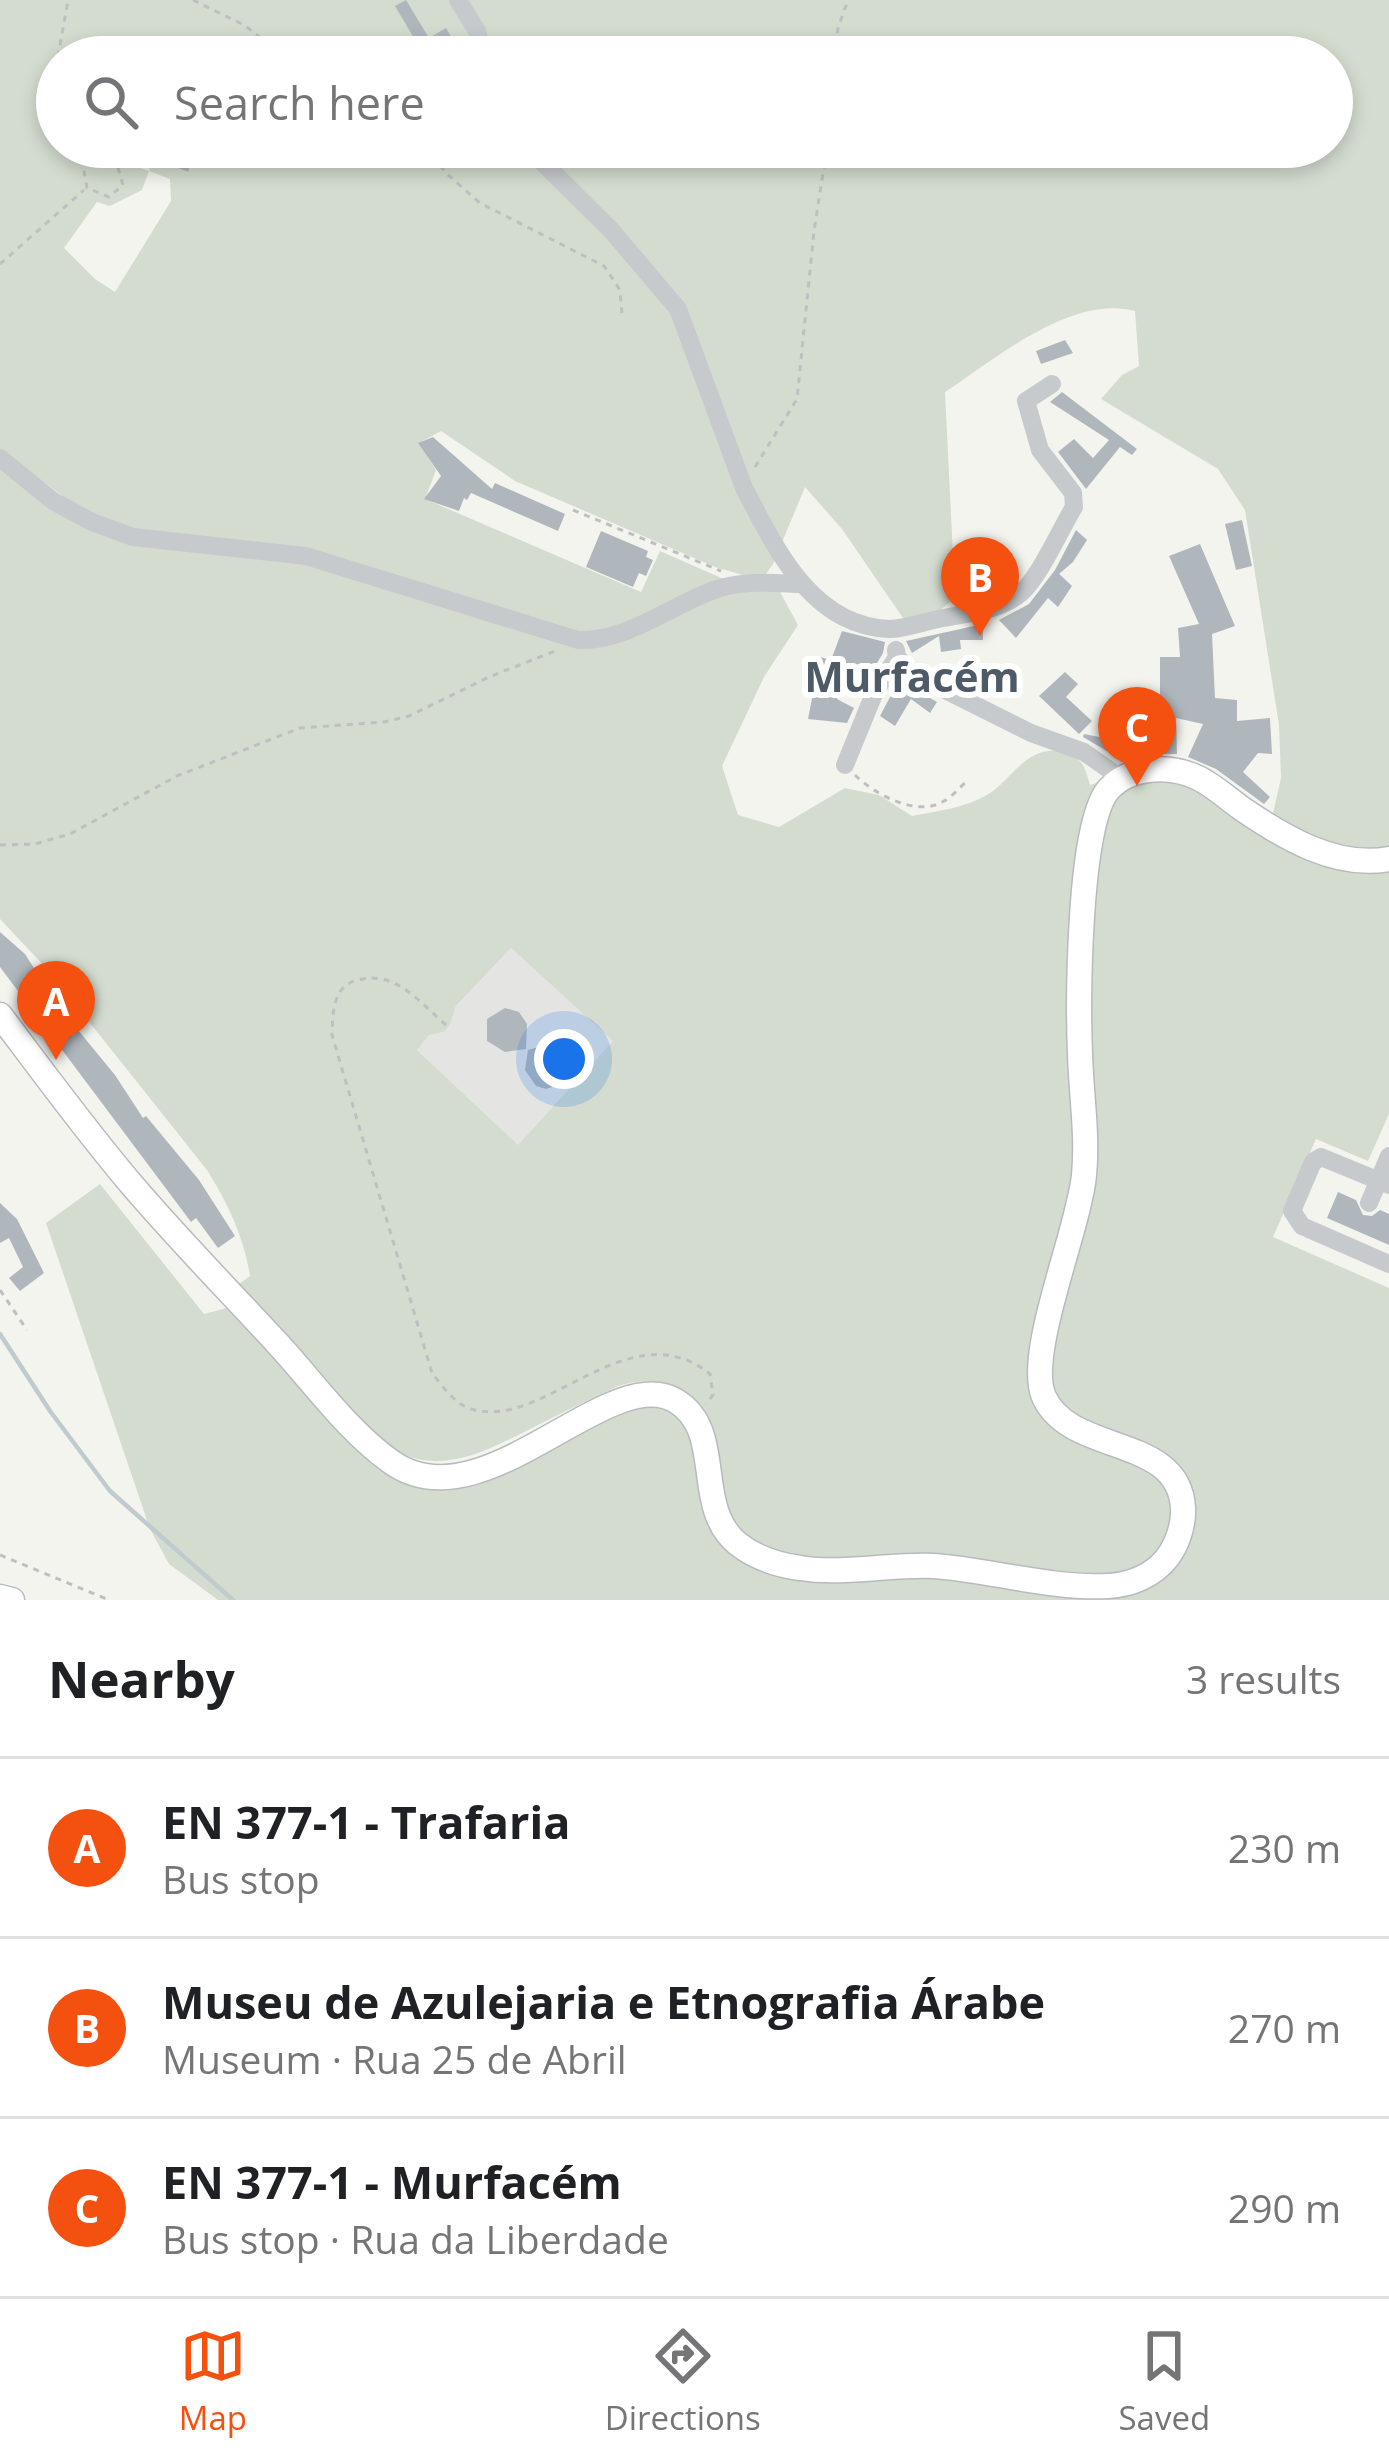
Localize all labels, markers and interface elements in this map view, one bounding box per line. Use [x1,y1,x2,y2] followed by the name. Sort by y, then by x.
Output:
[36,36,1353,168] search box
[78,69,144,135] icon: search
[174,72,425,133] text: Search here
[941,537,1019,636] pin: B
[804,647,1020,704] district label: Murfacém
[1098,687,1176,786] pin: C
[17,961,95,1060] pin: A
[534,1029,594,1089] your location
[48,1643,235,1713] text: Nearby
[1186,1652,1341,1705] text: 3 results
[162,1791,570,1852] text: EN 377-1 - Trafaria
[74,1821,100,1874] text: A
[1228,1821,1341,1874] text: 230 m
[162,1852,320,1905] text: Bus stop
[162,1971,1045,2032] text: Museu de Azulejaria e Etnografia Árabe
[74,2001,100,2054] text: B
[1228,2001,1341,2054] text: 270 m
[162,2032,627,2085] text: Museum · Rua 25 de Abril
[162,2151,622,2212] text: EN 377-1 - Murfacém
[75,2181,99,2234] text: C
[1228,2181,1341,2234] text: 290 m
[162,2212,669,2265] text: Bus stop · Rua da Liberdade
[179,2323,247,2440] tab: Map
[605,2323,761,2440] tab: Directions
[1118,2323,1210,2440] tab: Saved

